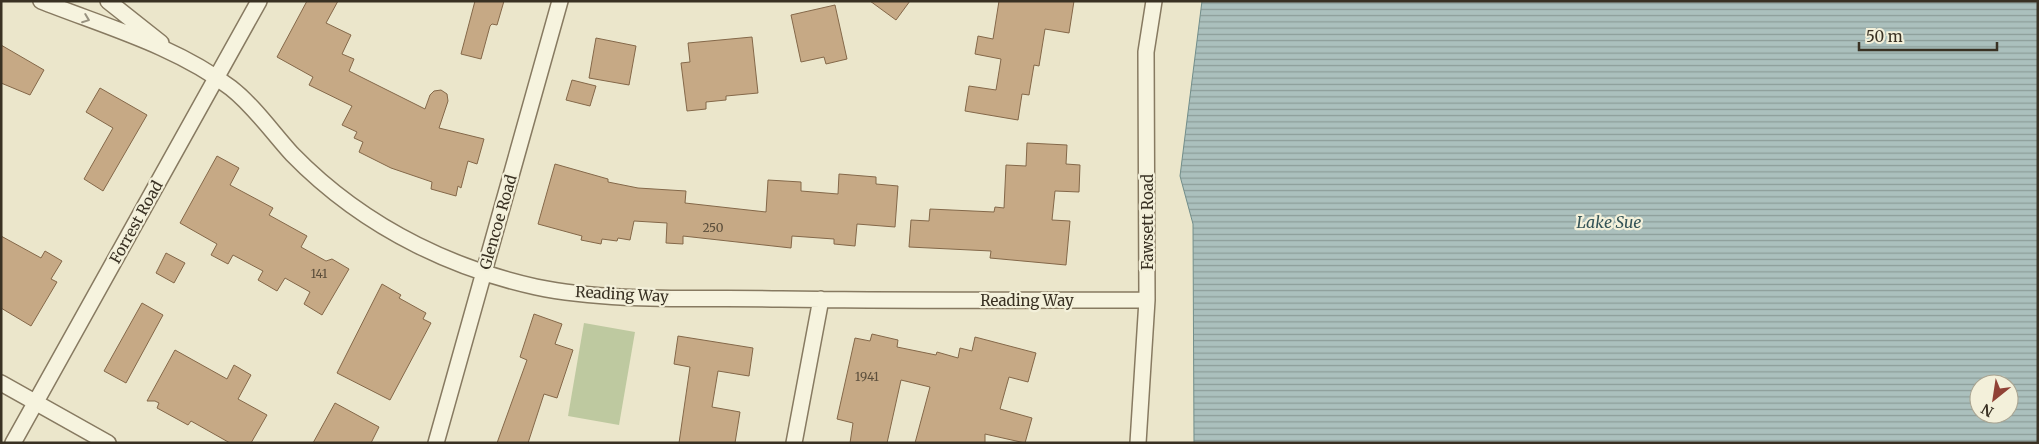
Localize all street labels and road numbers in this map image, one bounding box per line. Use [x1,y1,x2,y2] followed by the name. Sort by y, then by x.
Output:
[475,172,521,272] street label: Glencoe Road
[1138,174,1157,270] street label: Fawsett Road
[105,177,167,267] street label: Forrest Road
[575,282,669,306] street label: Reading Way
[980,291,1074,310] street label: Reading Way

